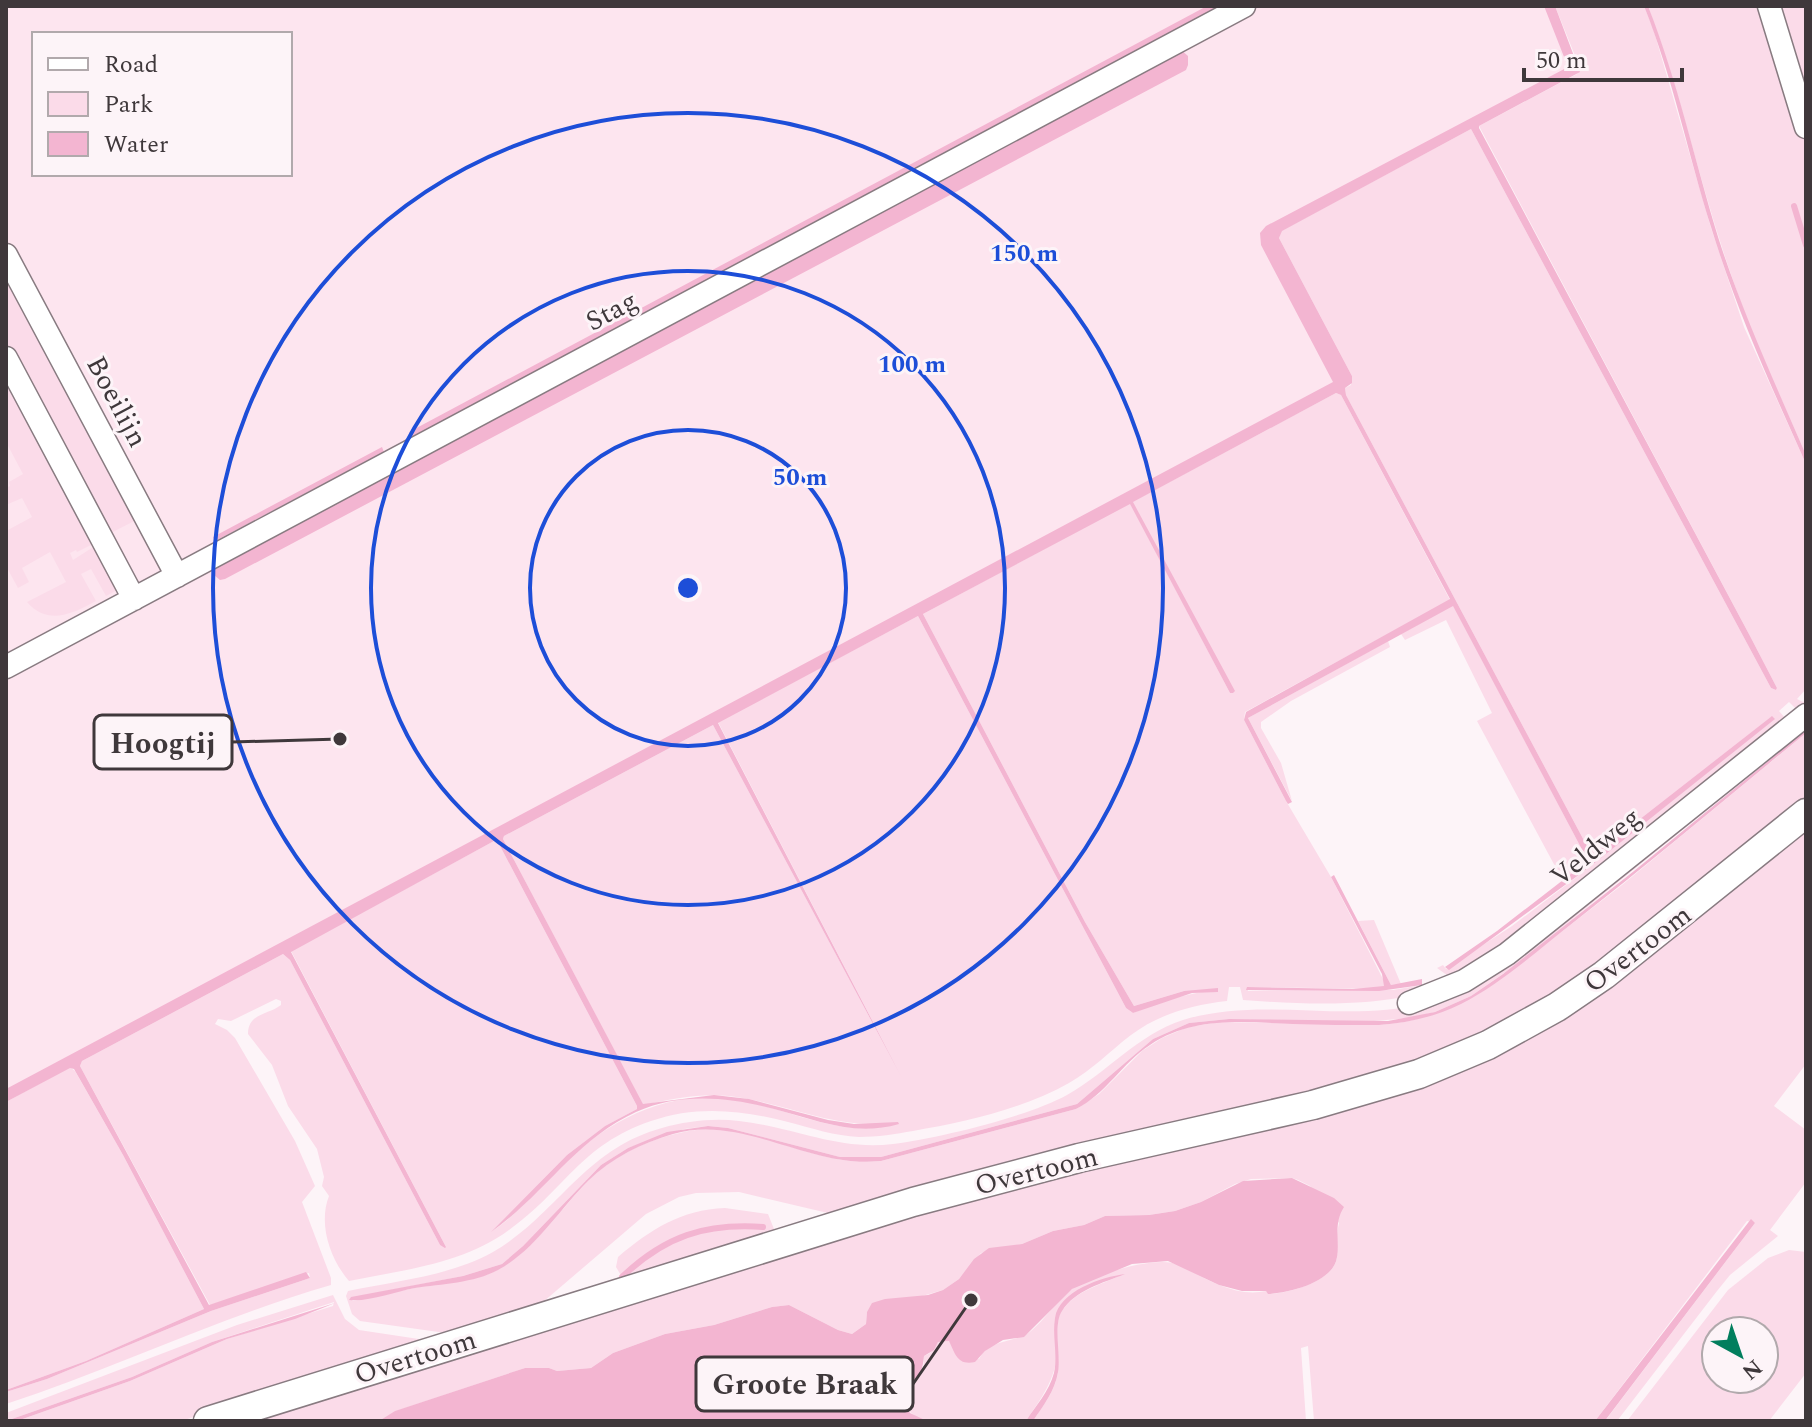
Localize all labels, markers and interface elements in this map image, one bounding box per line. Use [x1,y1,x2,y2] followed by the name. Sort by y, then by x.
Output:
[32,32,292,176] legend
[1524,32,1682,82] scale bar
[1536,43,1587,79] text: 50 m
[104,47,158,83] text: Road
[104,87,154,123] text: Park
[104,127,168,163] text: Water
[990,236,1058,272] text: 150 m
[578,280,646,343] street label: Stag
[878,347,946,383] text: 100 m
[75,348,159,455] street label: Boeilijn
[773,460,828,496] text: 50 m
[674,574,702,602] centre of rings
[94,715,232,769] callout: Hoogtij
[110,721,216,767] text: Hoogtij
[1541,797,1651,897] street label: Veldweg
[1575,894,1701,1004] street label: Overtoom
[970,1135,1103,1208] street label: Overtoom
[1700,1315,1780,1395] north arrow
[349,1319,482,1396] street label: Overtoom
[1734,1351,1769,1388] text: N
[696,1357,913,1411] callout: Groote Braak
[712,1362,898,1408] text: Groote Braak

